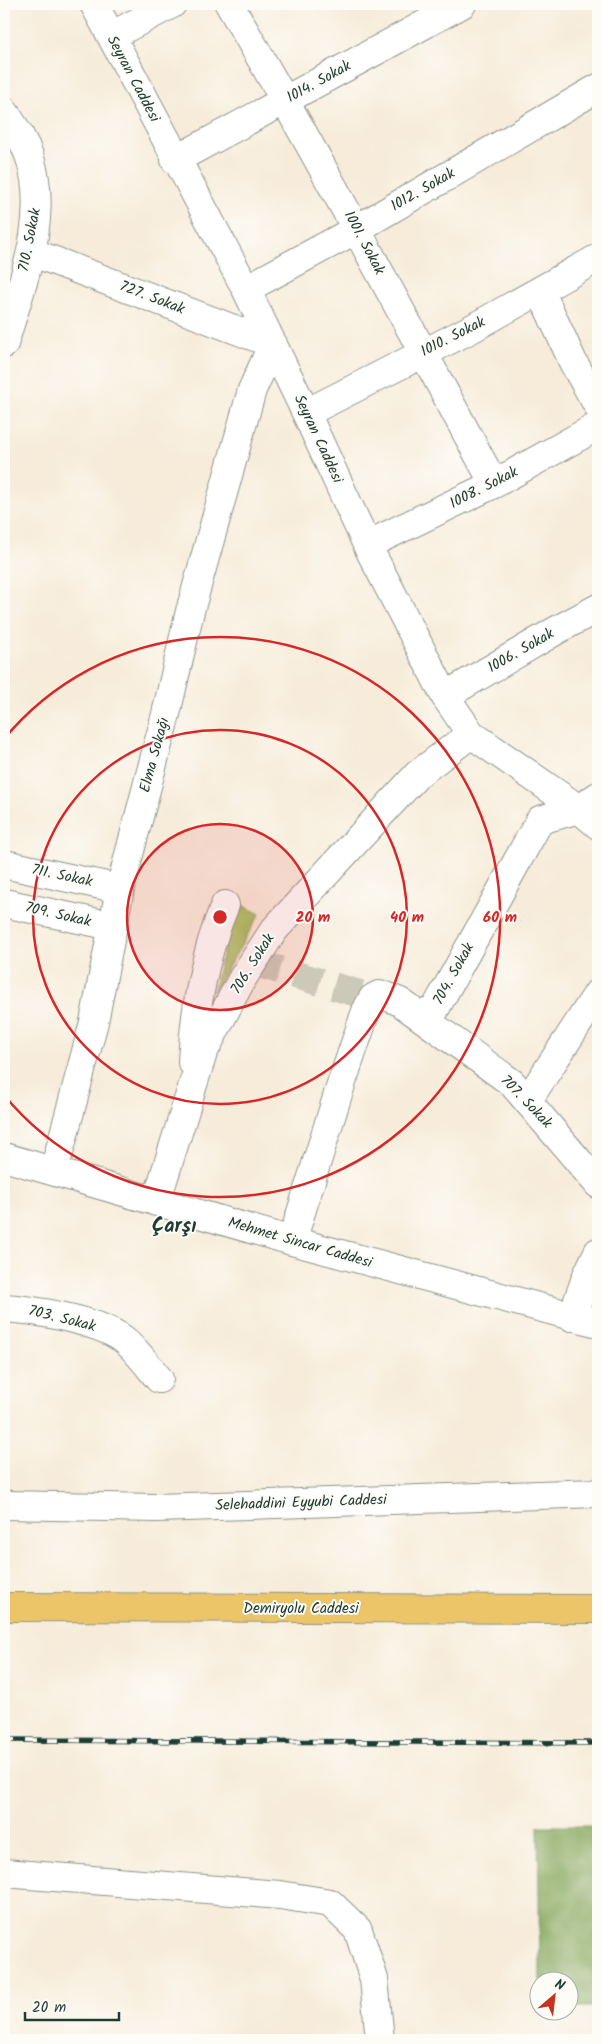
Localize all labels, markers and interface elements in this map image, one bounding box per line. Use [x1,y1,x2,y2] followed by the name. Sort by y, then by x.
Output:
[100,31,167,128] street label: Seyran Caddesi
[282,54,357,110] street label: 1014. Sokak
[386,161,461,218] street label: 1012. Sokak
[12,205,48,274] street label: 710. Sokak
[337,207,391,280] street label: 1001. Sokak
[116,275,189,322] street label: 727. Sokak
[416,310,490,364] street label: 1010. Sokak
[287,391,350,489] street label: Seyran Caddesi
[446,460,523,516] street label: 1008. Sokak
[483,622,560,680] street label: 1006. Sokak
[133,715,177,795] street label: Elma Sokağı
[29,858,96,894] street label: 711. Sokak
[23,896,94,934] street label: 709. Sokak
[296,906,330,930] text: 20 m
[390,906,424,930] text: 40 m
[483,906,517,930] text: 60 m
[211,908,229,926] centre of rings
[225,928,282,999] street label: 706. Sokak
[427,938,481,1010] street label: 704. Sokak
[494,1070,558,1135] street label: 707. Sokak
[152,1211,196,1243] district label: Çarşı
[225,1211,376,1275] street label: Mehmet Sincar Caddesi
[26,1299,99,1339] street label: 703. Sokak
[215,1488,389,1518] street label: Selehaddini Eyyubi Caddesi
[243,1597,360,1621] street label: Demiryolu Caddesi
[530,1972,580,2022] north arrow
[551,1974,569,1997] text: N
[25,1989,119,2021] scale bar
[32,1996,66,2020] text: 20 m

